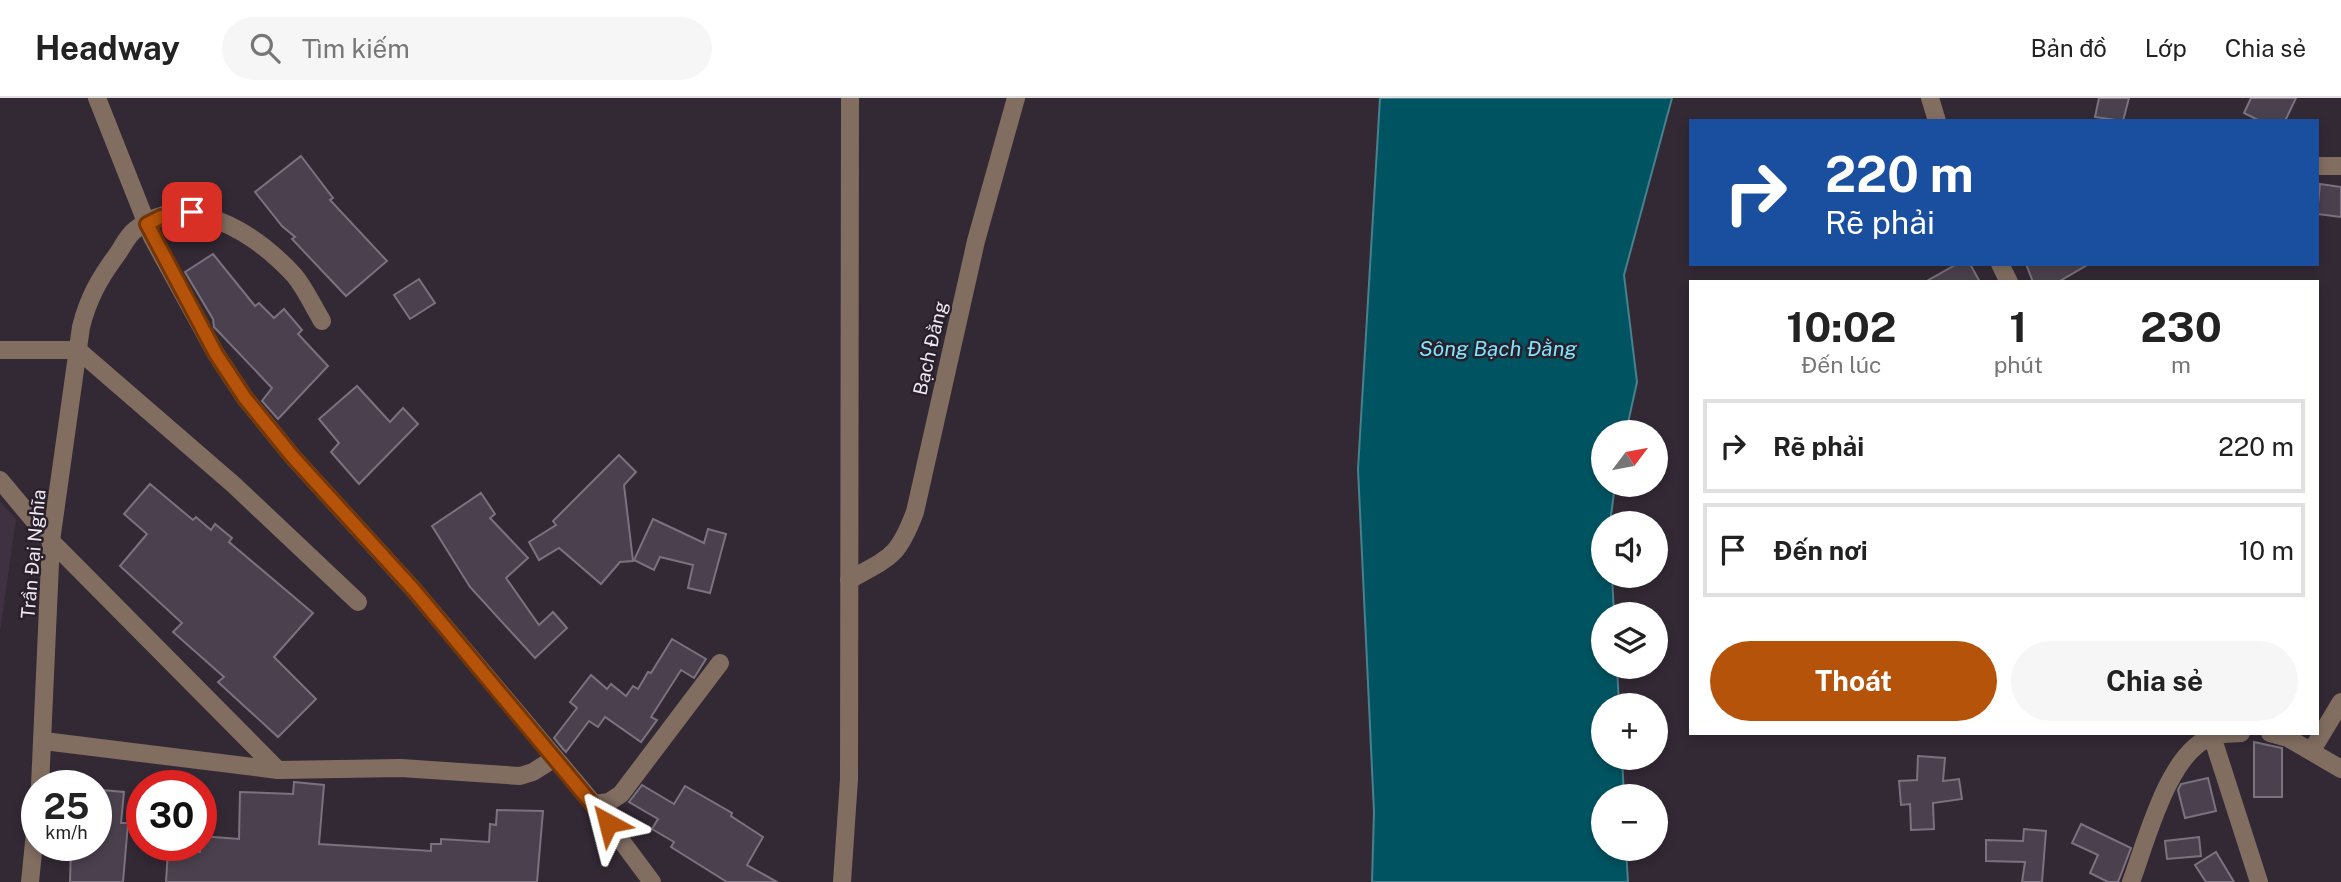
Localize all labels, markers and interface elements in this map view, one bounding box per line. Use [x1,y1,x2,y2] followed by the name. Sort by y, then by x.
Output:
[222,17,712,80] search box
[35,29,180,67] text: Headway
[246,29,284,67] icon: search
[302,33,410,64] text: Tìm kiếm
[2030,34,2107,62] text: Bản đồ
[2145,34,2187,62] text: Lớp
[2225,34,2306,62] text: Chia sẻ
[1825,145,1974,203] text: 220 m
[1710,147,1801,238] icon: right
[162,182,222,242] pin
[173,193,211,231] icon: arrive
[1825,204,1935,241] text: Rẽ phải
[909,299,952,397] street label: Bạch Đằng
[1786,302,1896,351] text: 10:02
[2009,302,2027,351] text: 1
[2140,302,2222,351] text: 230
[1419,336,1577,361] water label: Sông Bạch Đằng
[1801,351,1882,378] text: Đến lúc
[1994,351,2043,378] text: phút
[2171,351,2191,378] text: m
[1591,420,1668,497] north arrow
[1591,420,1668,861] map controls
[1714,427,1752,465] icon: right
[1773,431,1864,462] text: Rẽ phải
[2218,431,2294,462] text: 220 m
[16,488,50,620] street label: Trần Đại Nghĩa
[1591,511,1668,588] button: sound
[1714,531,1752,569] icon: arrive
[1773,535,1868,566] text: Đến nơi
[2239,535,2294,566] text: 10 m
[1591,602,1668,679] button: layers
[1710,641,1997,721] button: Thoát
[2011,641,2298,721] button: Chia sẻ
[1591,693,1668,770] button: +
[126,770,217,861] speed limit sign: 30
[1591,784,1668,861] button: −
[44,786,89,827] text: 25
[571,786,645,860] position arrow
[45,822,88,843] text: km/h

